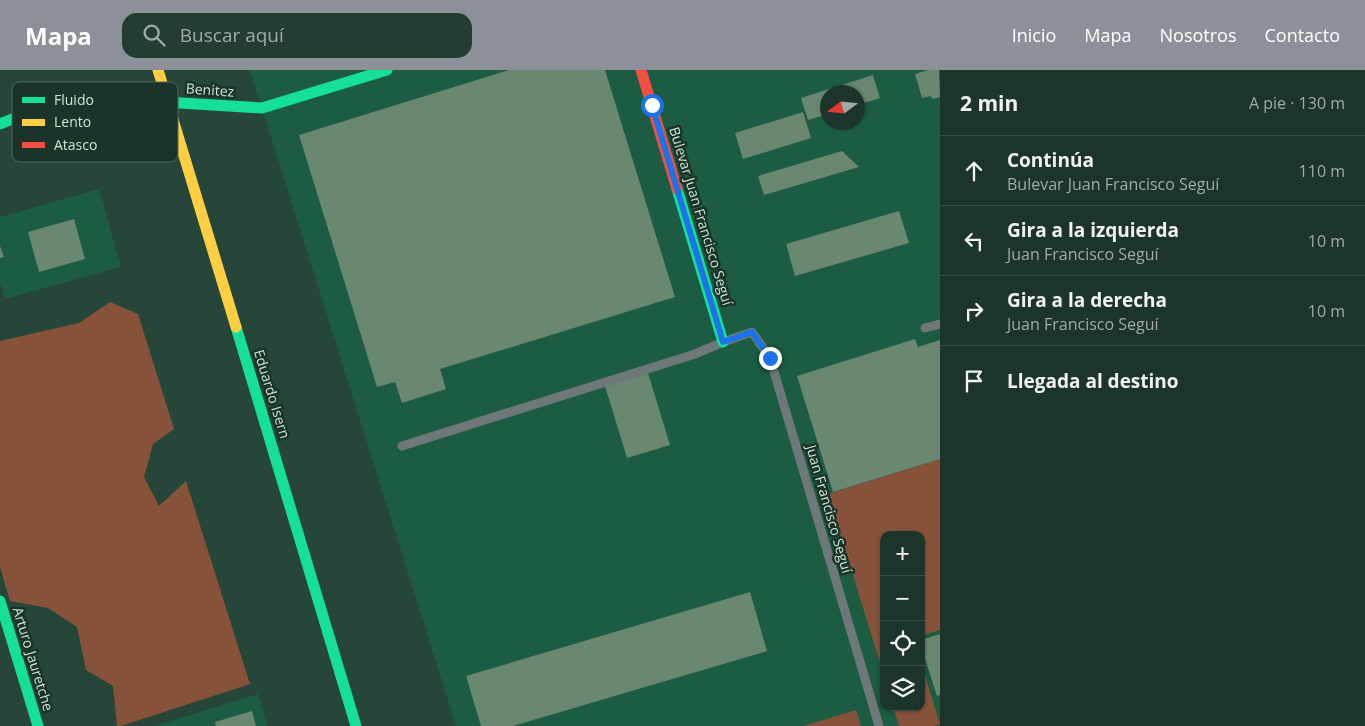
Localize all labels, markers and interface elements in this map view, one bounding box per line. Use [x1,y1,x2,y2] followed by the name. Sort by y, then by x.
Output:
[122,13,472,58] search box
[25,19,92,52] text: Mapa
[140,21,168,49] icon: search
[180,22,284,48] text: Buscar aquí
[1012,23,1056,47] text: Inicio
[1084,23,1132,47] text: Mapa
[1160,23,1237,47] text: Nosotros
[1265,23,1340,47] text: Contacto
[185,78,235,101] street label: Benitez
[12,82,178,162] legend
[820,85,865,130] north arrow
[960,89,1018,117] text: 2 min
[54,90,94,109] text: Fluido
[1249,92,1345,114] text: A pie · 130 m
[641,94,664,117] route start
[54,112,91,131] text: Lento
[665,124,738,308] street label: Bulevar Juan Francisco Seguí
[54,135,97,154] text: Atasco
[1007,147,1094,173] text: Continúa
[960,157,988,185] icon: ahead
[1299,160,1345,182] text: 110 m
[1007,173,1219,195] text: Bulevar Juan Francisco Seguí
[1007,217,1179,243] text: Gira a la izquierda
[960,227,988,255] icon: left
[1308,230,1345,252] text: 10 m
[1007,243,1159,265] text: Juan Francisco Seguí
[1007,287,1167,313] text: Gira a la derecha
[960,297,988,325] icon: right
[1308,300,1345,322] text: 10 m
[1007,313,1159,335] text: Juan Francisco Seguí
[250,347,295,441] street label: Eduardo Isern
[759,347,782,370] route end
[960,367,988,395] icon: arrive
[1007,368,1179,394] text: Llegada al destino
[802,441,857,576] street label: Juan Francisco Seguí
[880,531,925,711] map controls
[880,531,925,576] button: +
[880,576,925,621] button: −
[9,605,58,713] street label: Arturo Jauretche
[880,621,925,666] button: locate
[880,666,925,711] button: layers

